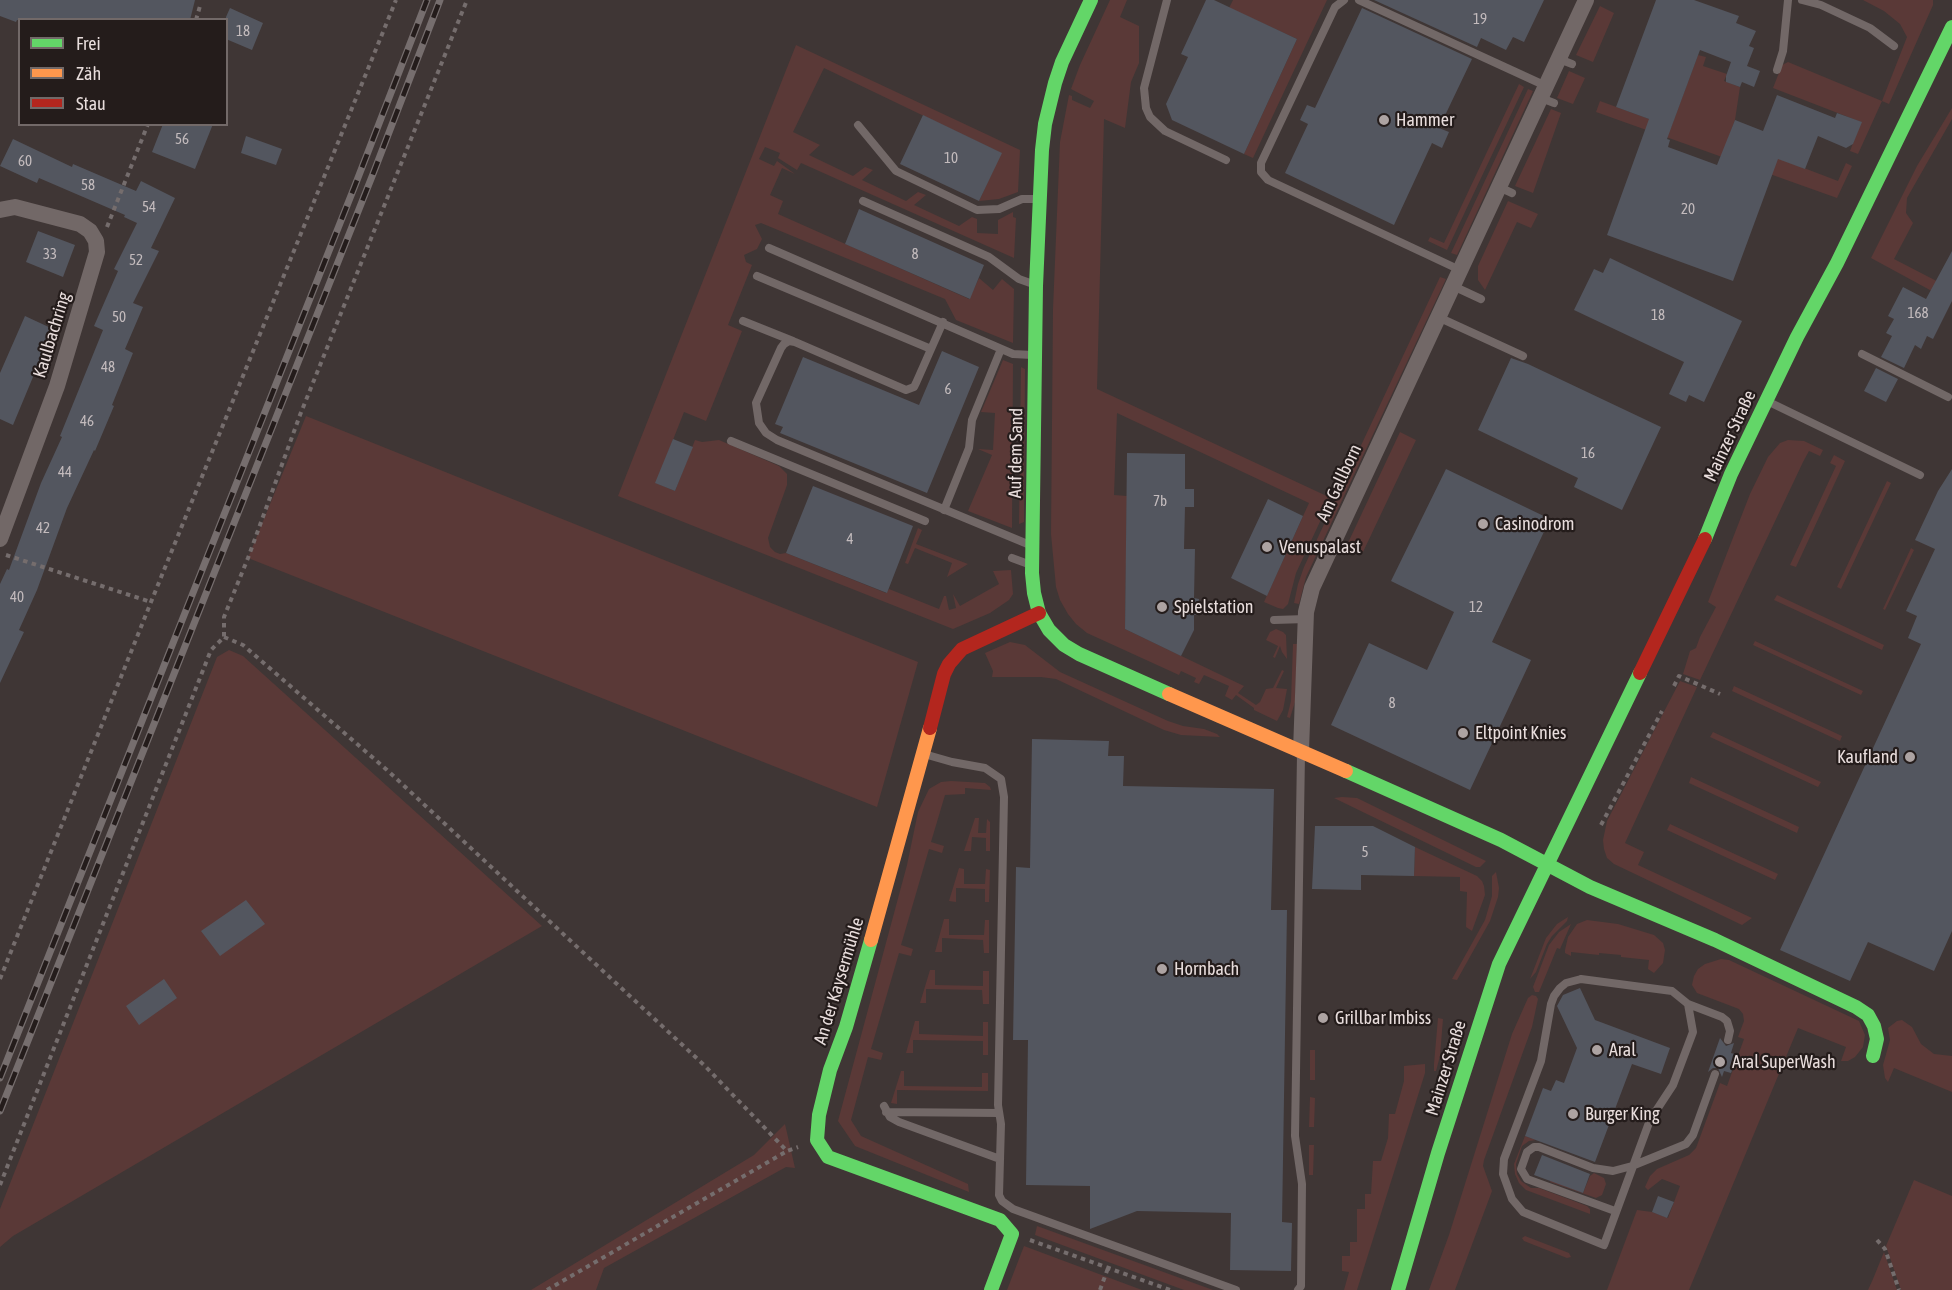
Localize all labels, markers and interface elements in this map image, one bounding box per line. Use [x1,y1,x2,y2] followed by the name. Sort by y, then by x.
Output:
[1473,10,1487,28] house number: 19
[18,18,228,126] legend
[236,22,250,40] house number: 18
[76,33,101,54] text: Frei
[76,63,101,84] text: Zäh
[76,93,106,114] text: Stau
[1396,109,1454,131] place label: Hammer
[1377,113,1391,127] marker: Hammer
[175,130,189,148] house number: 56
[944,149,958,167] house number: 10
[18,152,32,170] house number: 60
[81,176,95,194] house number: 58
[142,198,156,216] house number: 54
[1681,200,1695,218] house number: 20
[43,245,57,263] house number: 33
[911,245,919,263] house number: 8
[129,251,143,269] house number: 52
[29,290,75,380] street label: Kaulbachring
[1907,304,1929,322] house number: 168
[1651,306,1665,324] house number: 18
[112,308,126,326] house number: 50
[101,358,115,376] house number: 48
[944,380,952,398] house number: 6
[1699,387,1761,485] street label: Mainzer Straße
[1004,408,1028,498] street label: Auf dem Sand
[80,412,94,430] house number: 46
[1312,441,1366,525] street label: Am Gallborn
[1581,444,1595,462] house number: 16
[58,463,72,481] house number: 44
[1153,492,1167,510] house number: 7b
[1495,513,1574,535] place label: Casinodrom
[1476,517,1490,531] marker: Casinodrom
[36,519,50,537] house number: 42
[846,530,854,548] house number: 4
[1279,536,1361,558] place label: Venuspalast
[1260,540,1274,554] marker: Venuspalast
[10,588,24,606] house number: 40
[1174,596,1254,618] place label: Spielstation
[1469,598,1483,616] house number: 12
[1155,600,1169,614] marker: Spielstation
[1388,694,1396,712] house number: 8
[1475,722,1566,744] place label: Eltpoint Knies
[1456,726,1470,740] marker: Eltpoint Knies
[1837,746,1898,768] place label: Kaufland
[1903,750,1917,764] marker: Kaufland
[1361,843,1369,861] house number: 5
[809,915,869,1047] street label: An der Kaysermühle
[1174,958,1239,980] place label: Hornbach
[1155,962,1169,976] marker: Hornbach
[1335,1007,1431,1029] place label: Grillbar Imbiss
[1316,1011,1330,1025] marker: Grillbar Imbiss
[1421,1018,1471,1118] street label: Mainzer Straße
[1609,1039,1636,1061] place label: Aral
[1590,1043,1604,1057] marker: Aral
[1732,1051,1836,1073] place label: Aral SuperWash
[1713,1055,1727,1069] marker: Aral SuperWash
[1585,1103,1660,1125] place label: Burger King
[1566,1107,1580,1121] marker: Burger King

